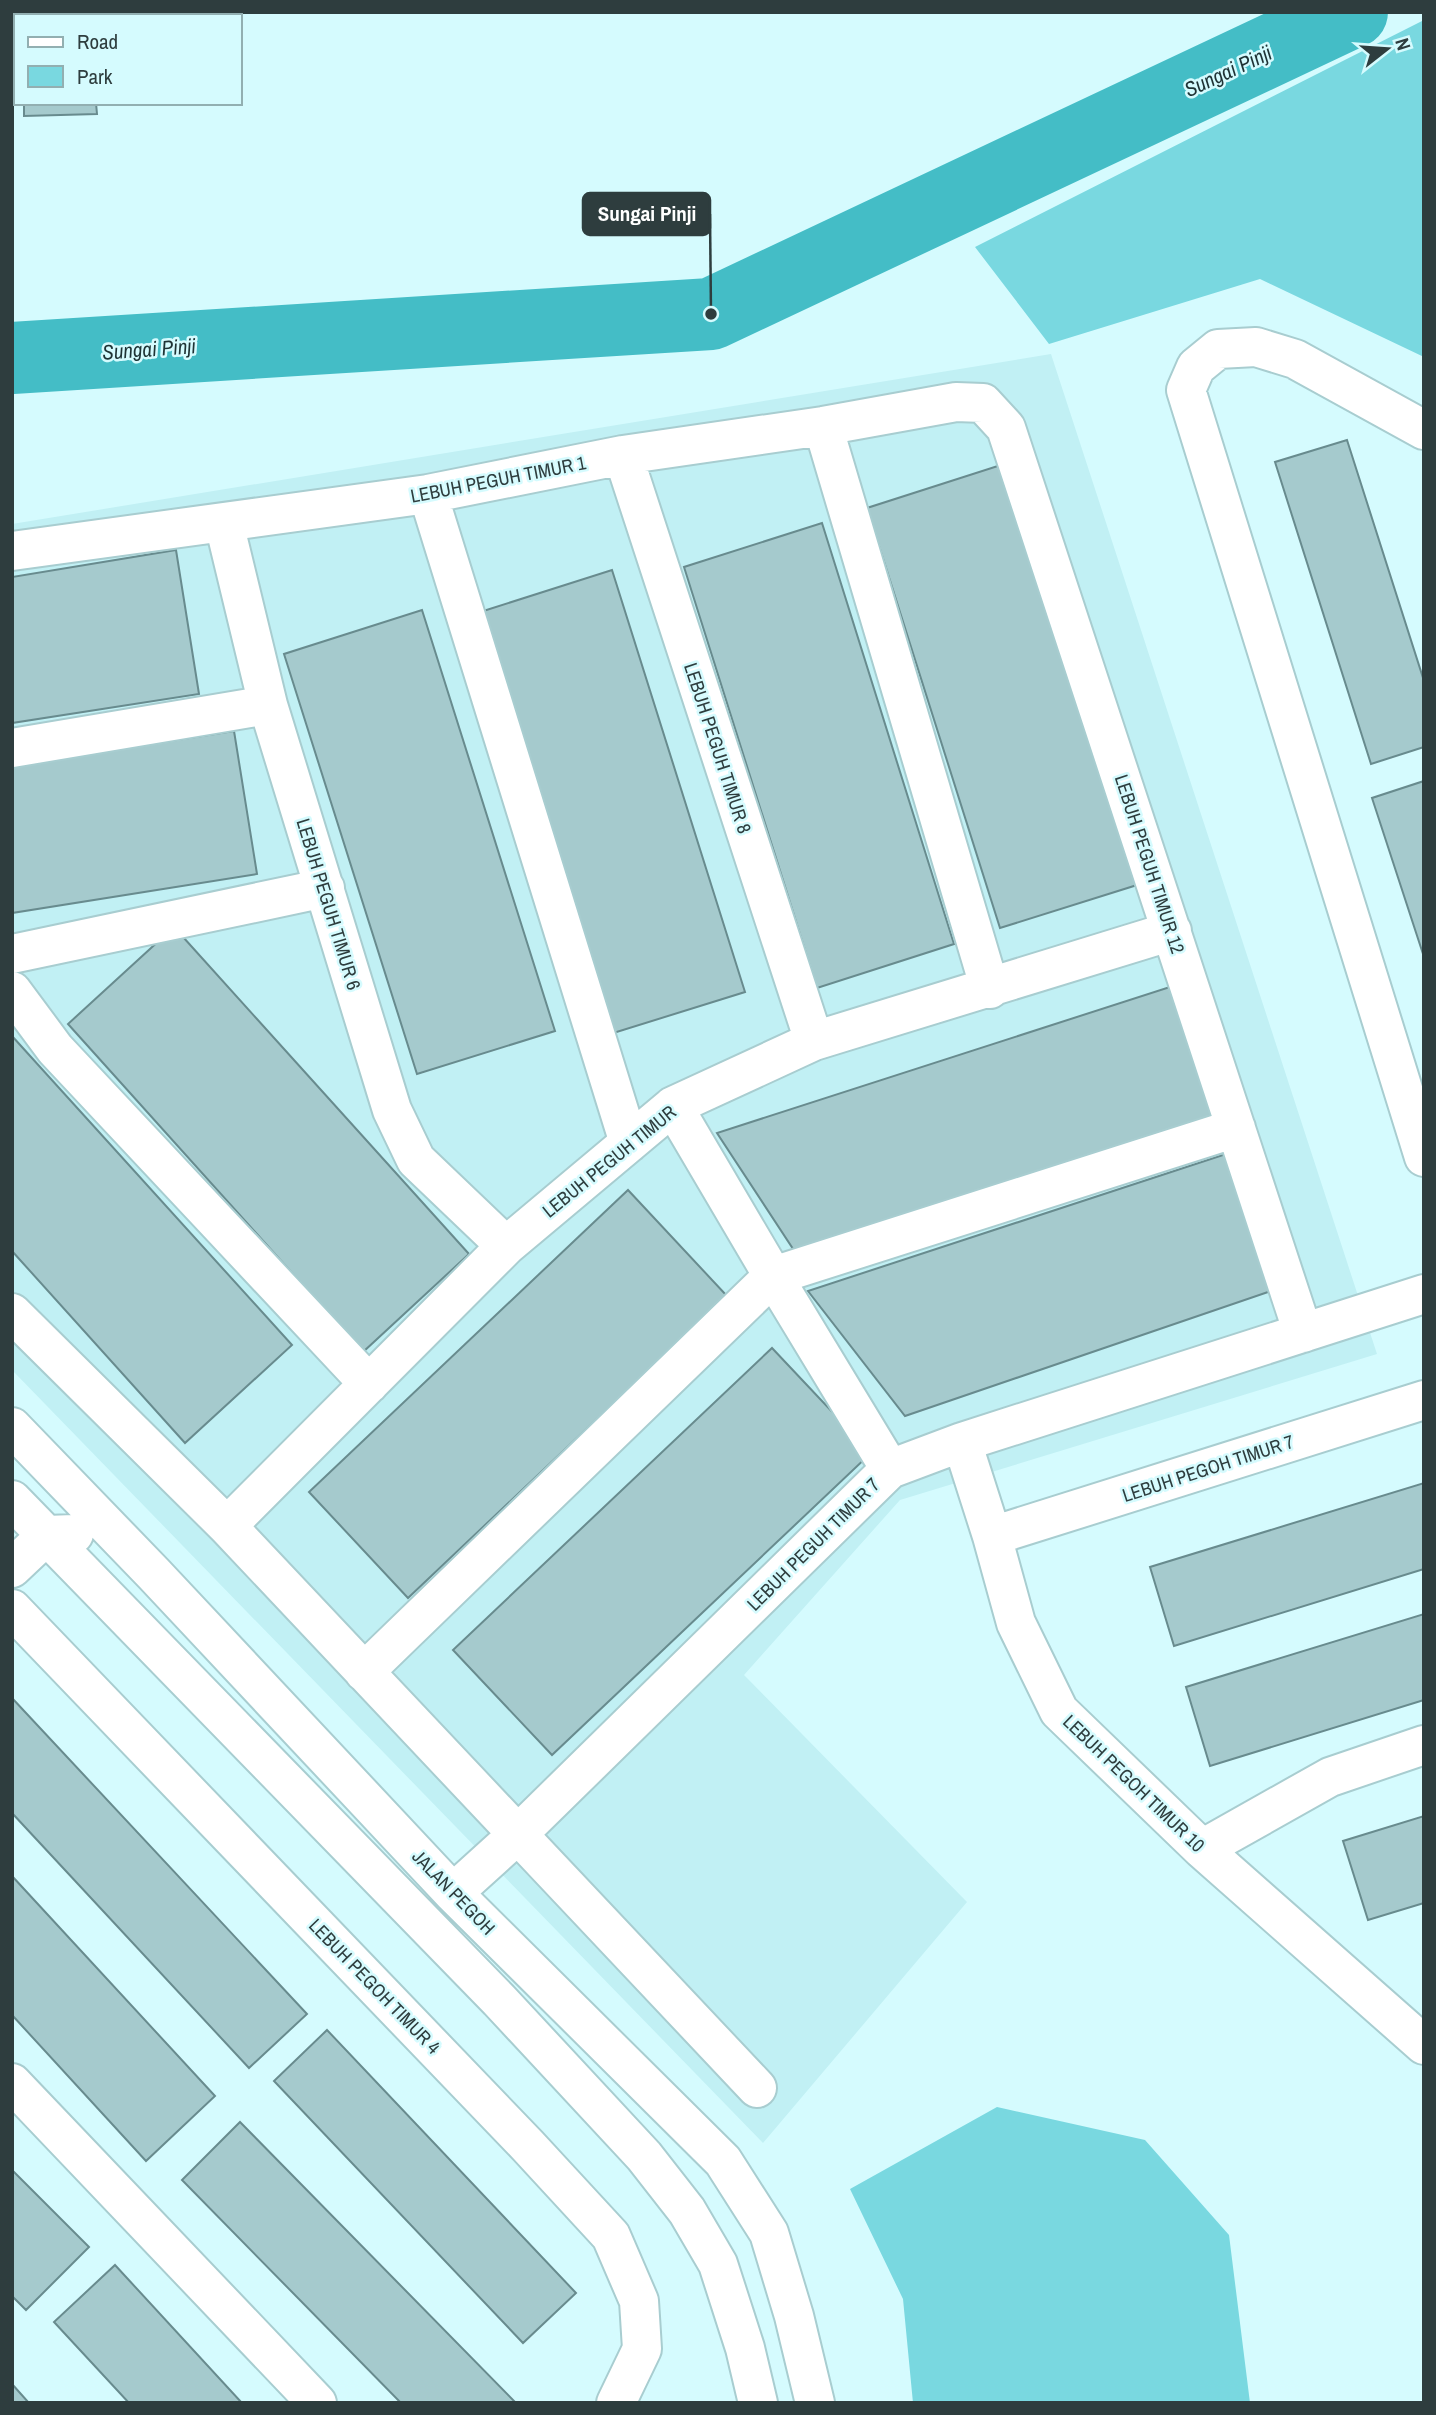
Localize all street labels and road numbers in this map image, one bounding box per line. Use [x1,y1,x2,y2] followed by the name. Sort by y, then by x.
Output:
[408,449,588,509] street label: LEBUH PEGUH TIMUR 1
[678,659,758,837] street label: LEBUH PEGUH TIMUR 8
[1109,771,1191,957] street label: LEBUH PEGUH TIMUR 12
[291,815,367,993] street label: LEBUH PEGUH TIMUR 6
[537,1099,681,1223] street label: LEBUH PEGUH TIMUR
[1119,1428,1297,1508] street label: LEBUH PEGOH TIMUR 7
[741,1472,885,1616] street label: LEBUH PEGUH TIMUR 7
[1057,1708,1211,1858] street label: LEBUH PEGOH TIMUR 10
[407,1844,501,1940] street label: JALAN PEGOH
[303,1913,447,2060] street label: LEBUH PEGOH TIMUR 4

